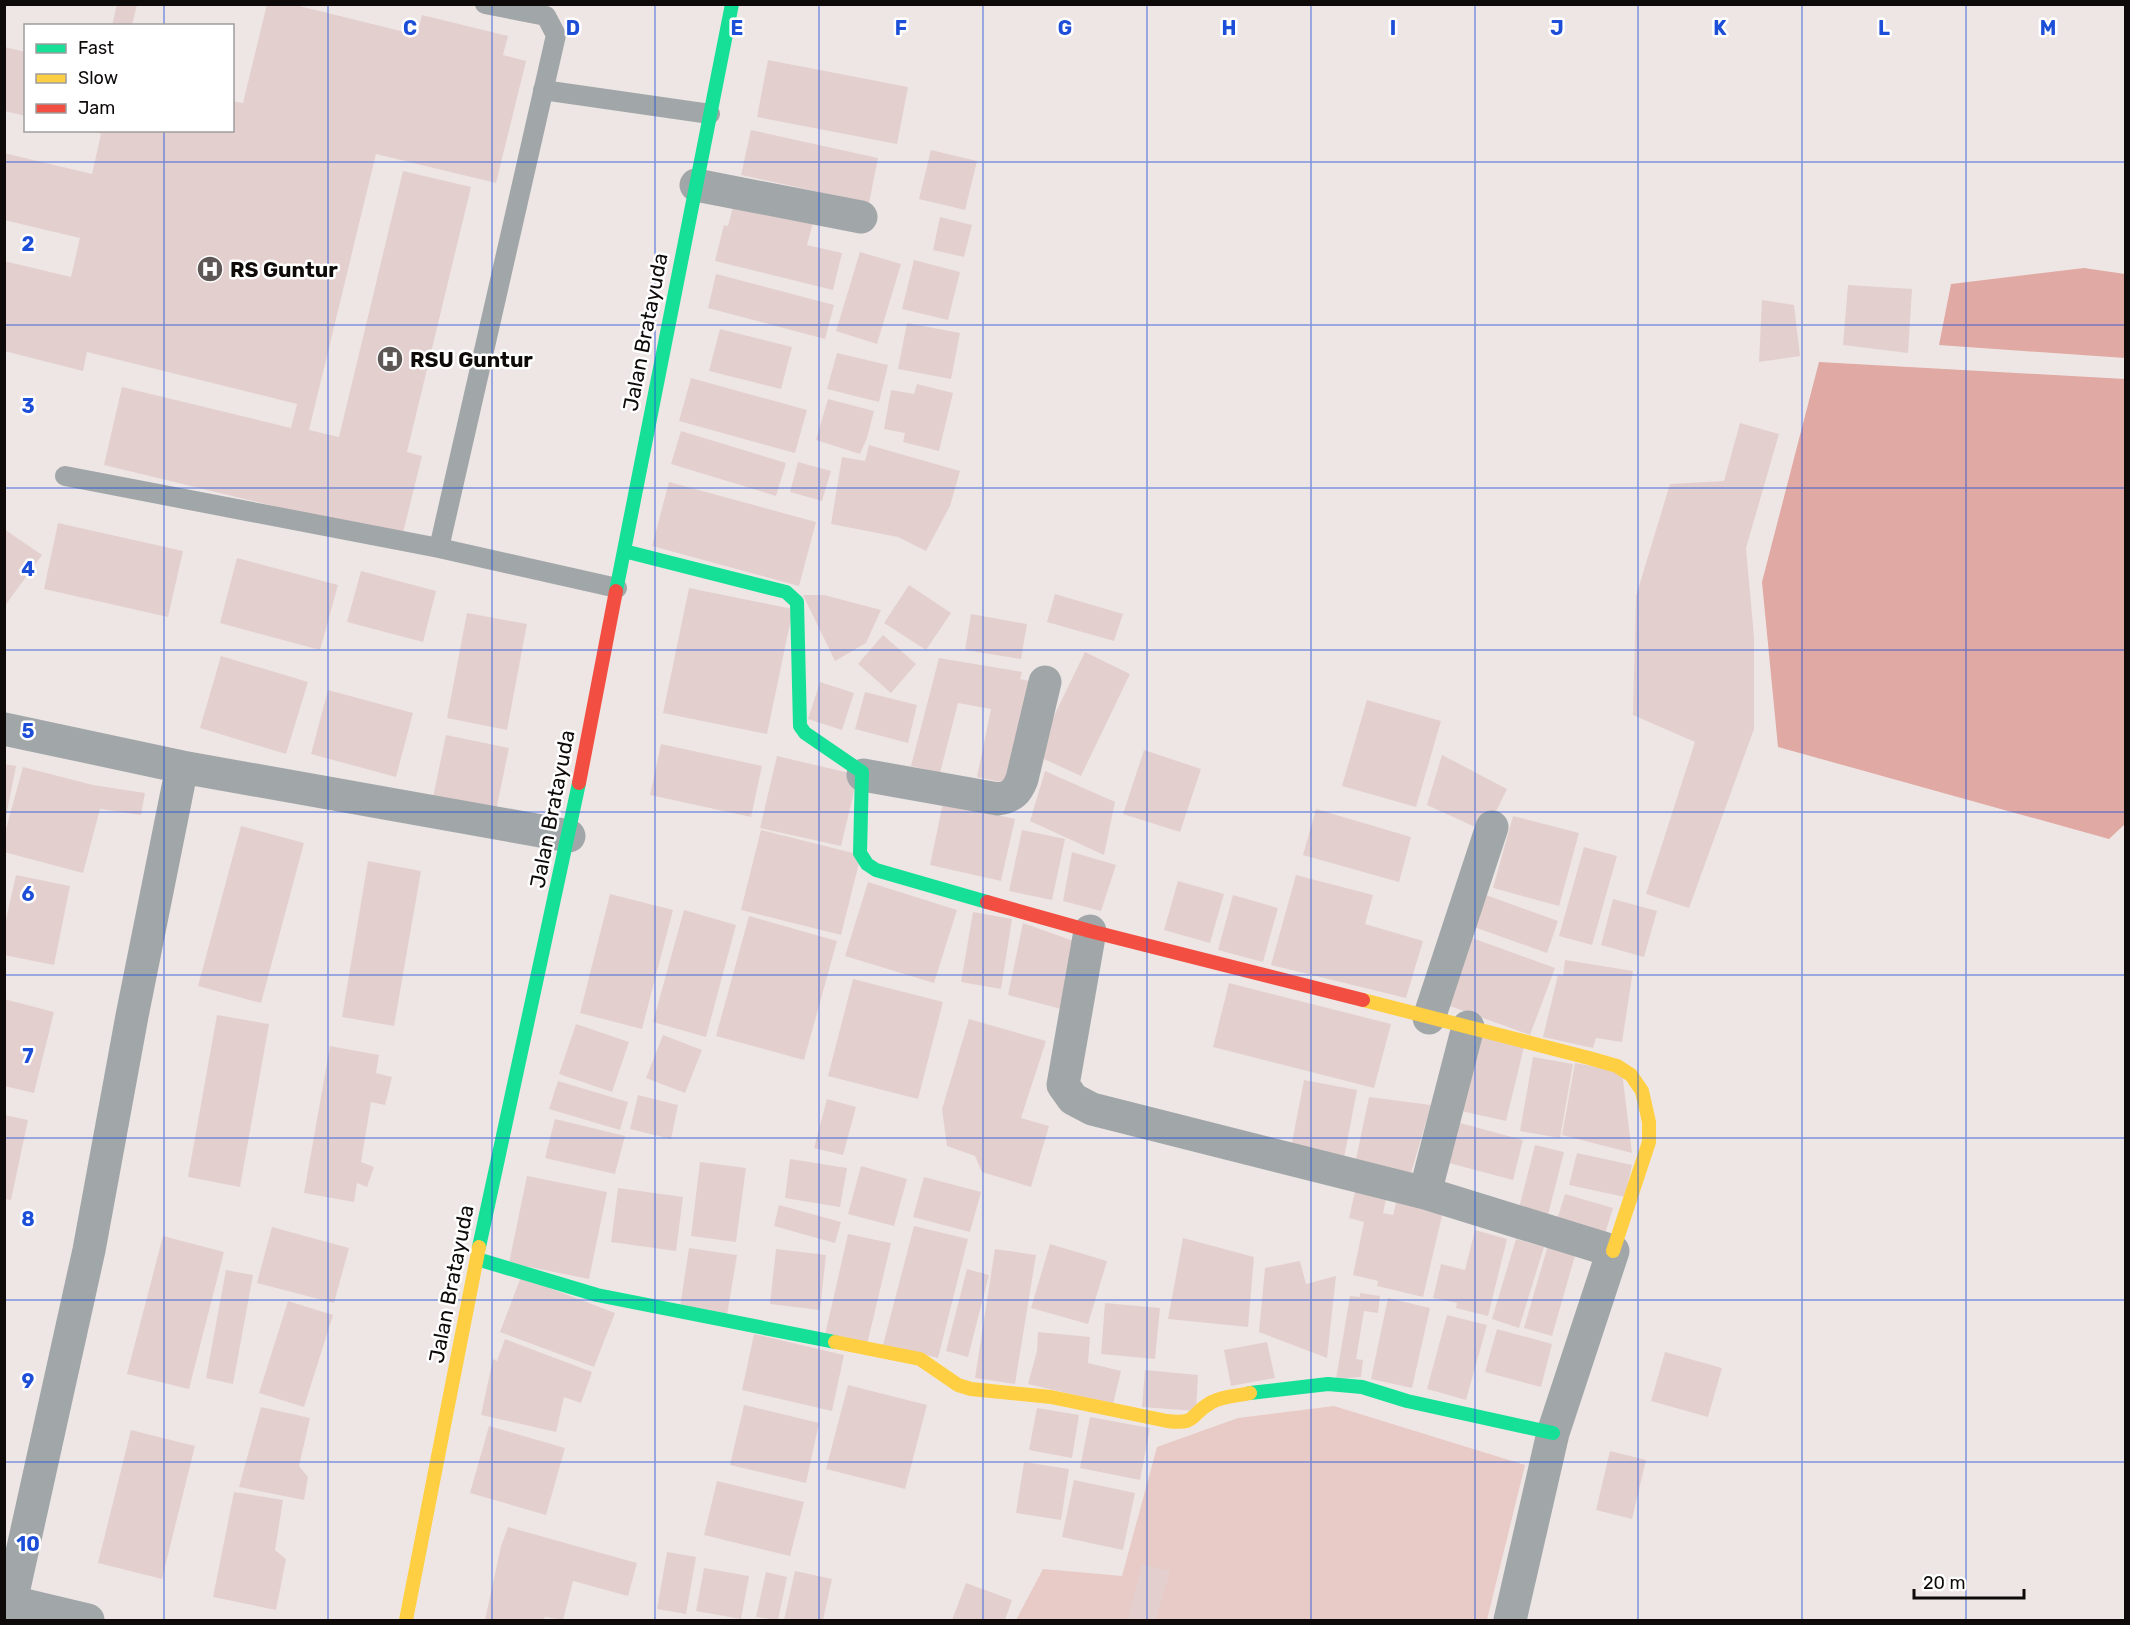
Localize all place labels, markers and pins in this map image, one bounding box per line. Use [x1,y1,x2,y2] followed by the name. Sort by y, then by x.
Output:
[195,254,225,284] hospital icon: RS Guntur
[230,257,338,282] place label: RS Guntur
[375,344,405,374] hospital icon: RSU Guntur
[410,347,533,372] place label: RSU Guntur

